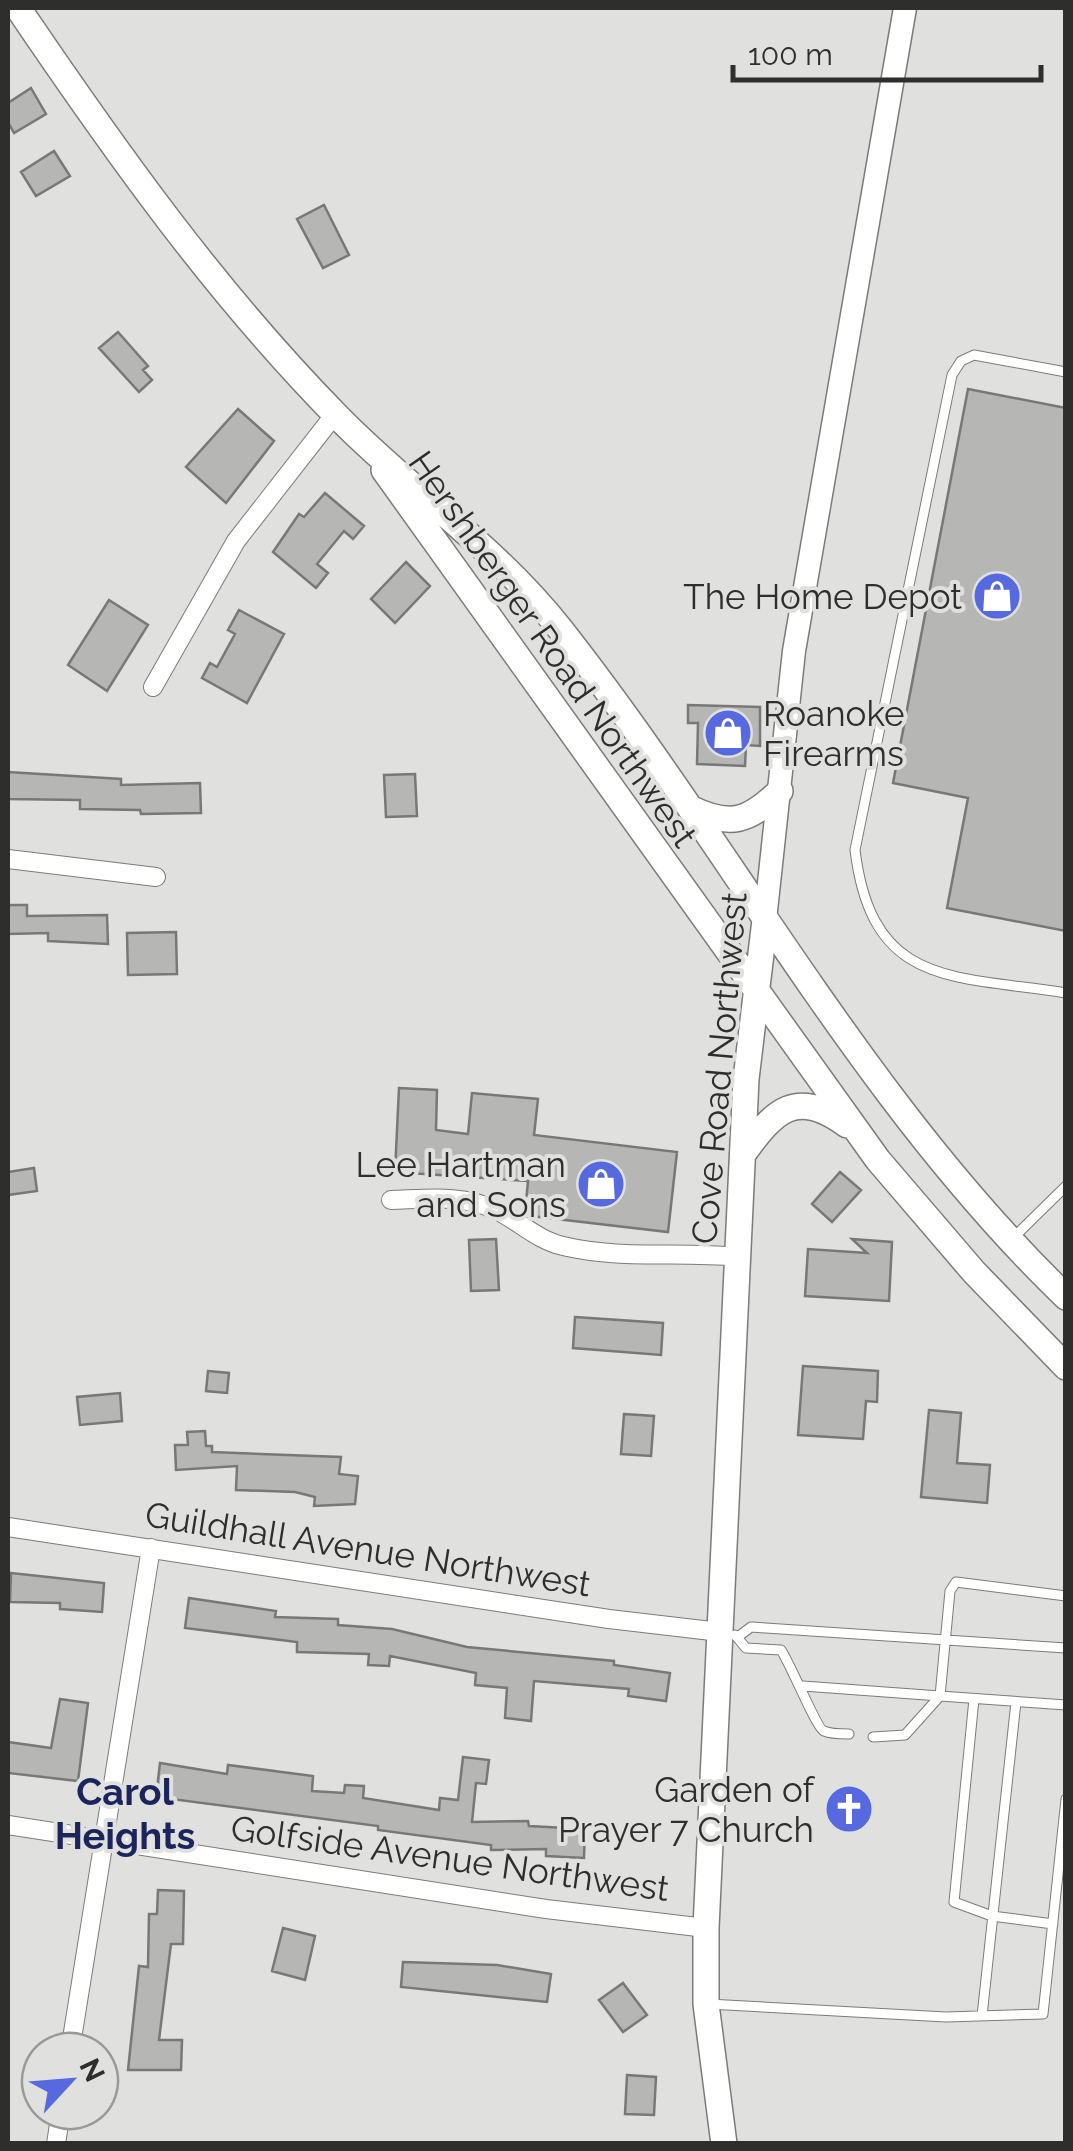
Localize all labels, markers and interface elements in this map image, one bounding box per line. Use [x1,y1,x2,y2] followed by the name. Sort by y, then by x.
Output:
[733,20,1040,82] scale bar
[748,37,833,72] text: 100 m
[400,443,706,855] street label: Hershberger Road Northwest
[971,570,1023,622] shop icon: The Home Depot
[683,576,962,617] place label: The Home Depot
[763,693,905,774] place label: Roanoke Firearms
[702,707,754,759] shop icon: Roanoke Firearms
[683,890,755,1246] street label: Cove Road Northwest
[356,1144,566,1225] place label: Lee Hartman and Sons
[575,1158,627,1210] shop icon: Lee Hartman and Sons
[142,1494,594,1605] street label: Guildhall Avenue Northwest
[55,1769,195,1858] district label: Carol Heights
[558,1769,815,1850] place label: Garden of Prayer 7 Church
[823,1783,875,1835] church icon: Garden of Prayer 7 Church
[228,1807,672,1909] street label: Golfside Avenue Northwest
[20,2031,120,2131] north arrow
[73,2053,112,2087] text: N

